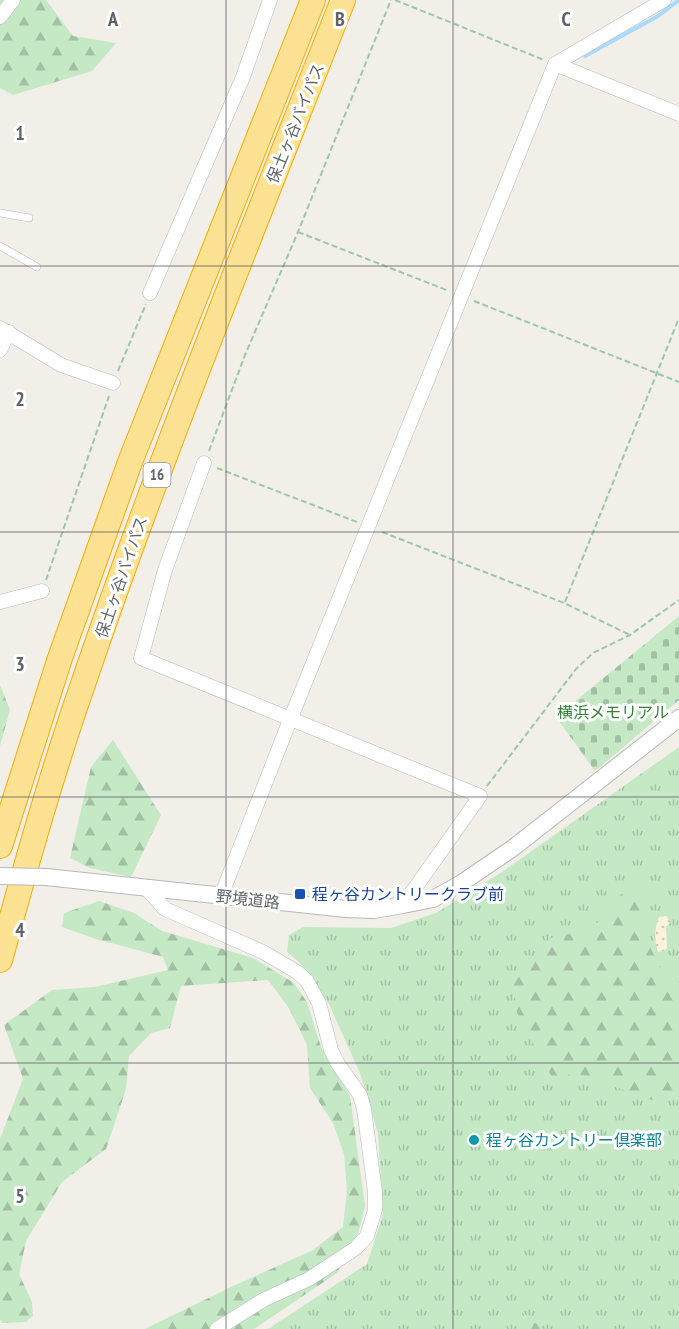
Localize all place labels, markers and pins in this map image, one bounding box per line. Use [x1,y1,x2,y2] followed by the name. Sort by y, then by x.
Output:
[312,884,504,904] place label: 程ヶ谷カントリークラブ前
[293,887,307,901] marker: 程ヶ谷カントリークラブ前
[486,1130,662,1150] place label: 程ヶ谷カントリー倶楽部
[467,1133,481,1147] marker: 程ヶ谷カントリー倶楽部

